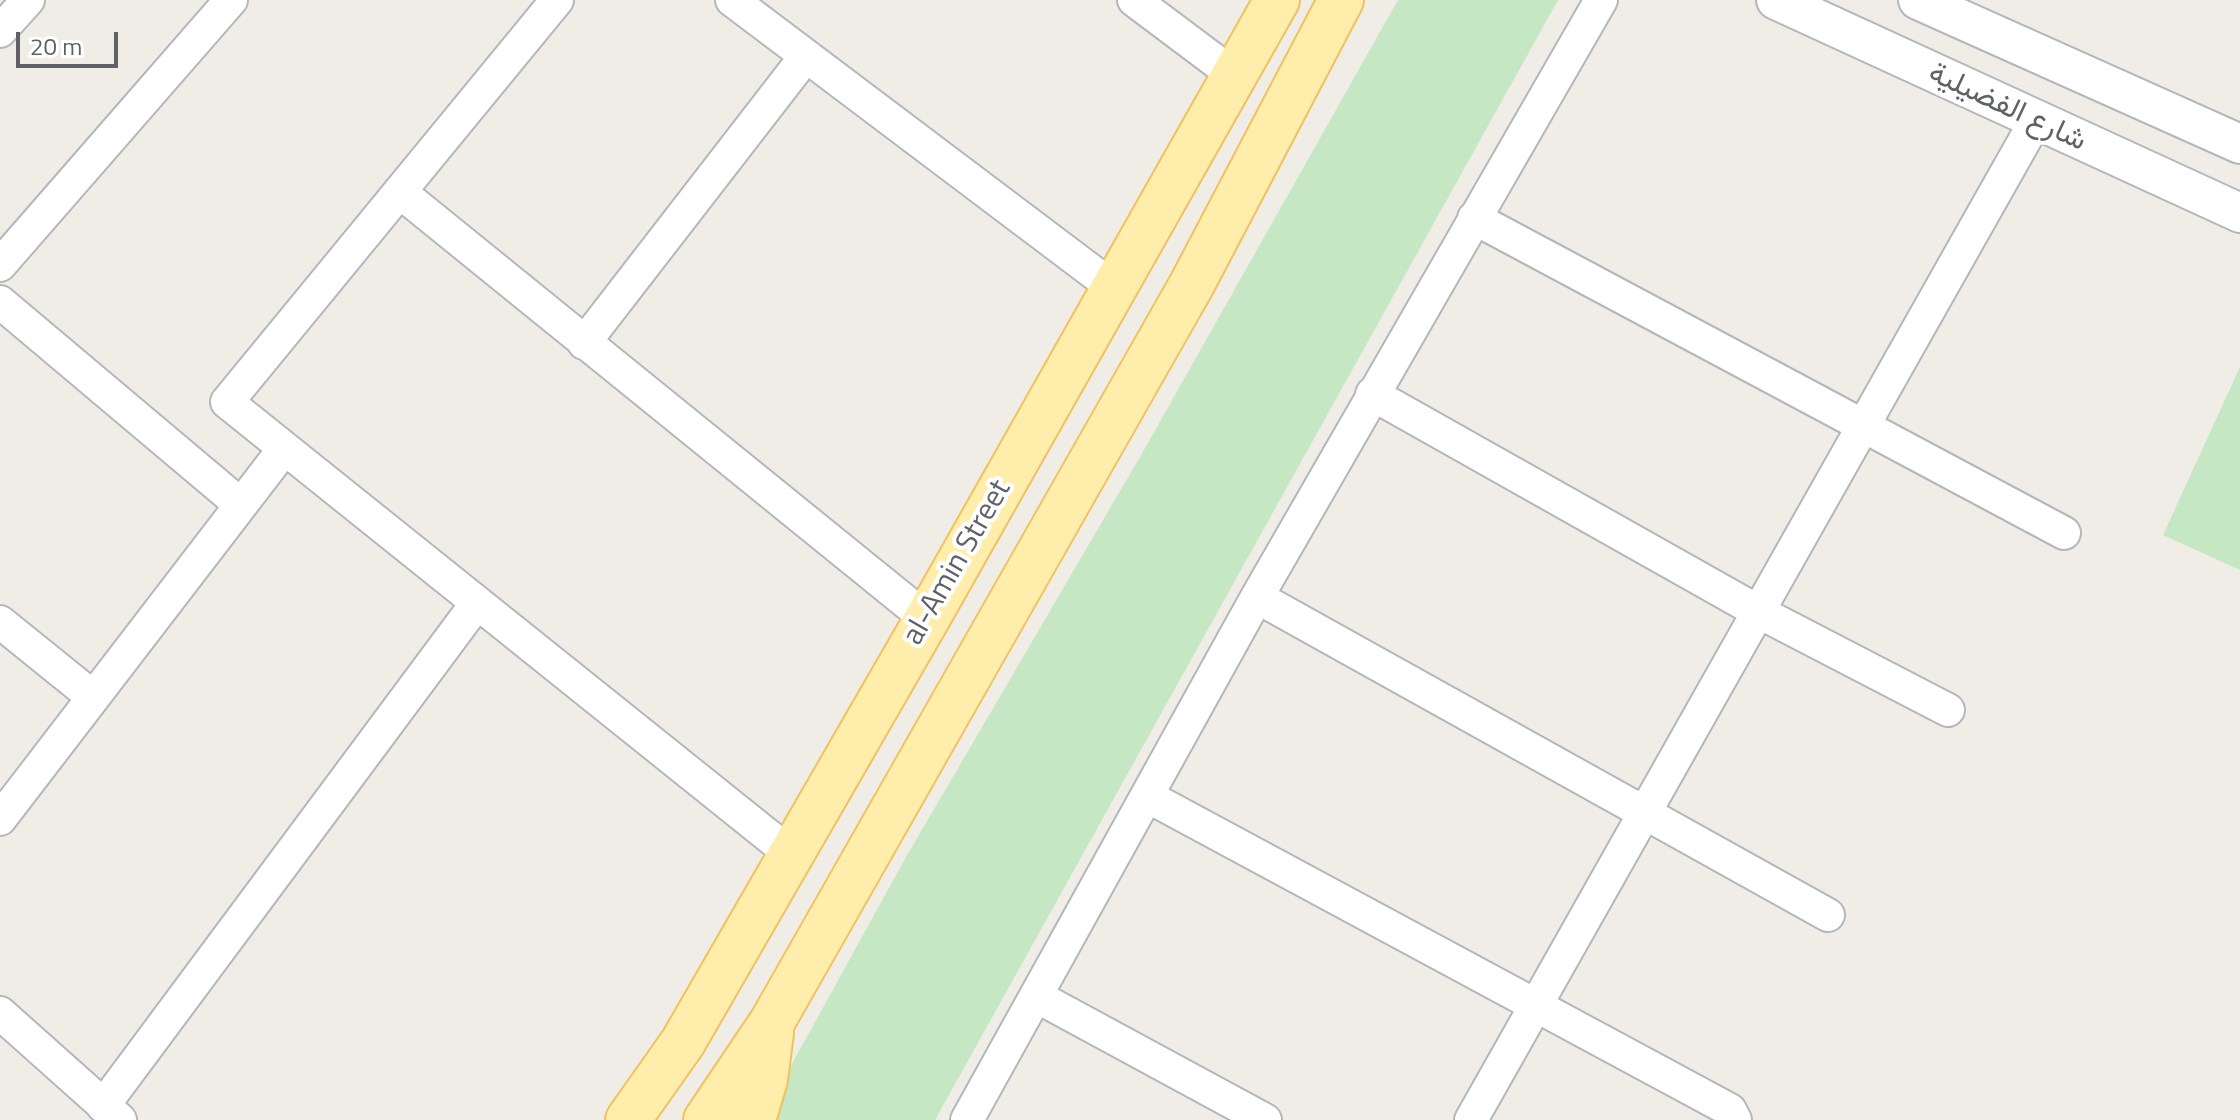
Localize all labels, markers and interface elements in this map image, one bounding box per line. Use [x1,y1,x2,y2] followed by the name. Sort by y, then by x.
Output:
[20,16,122,66] scale bar
[30,28,82,64] text: 20 m
[1922,56,2092,160] street label: شارع الفضيلية
[896,474,1020,652] street label: al-Amin Street

